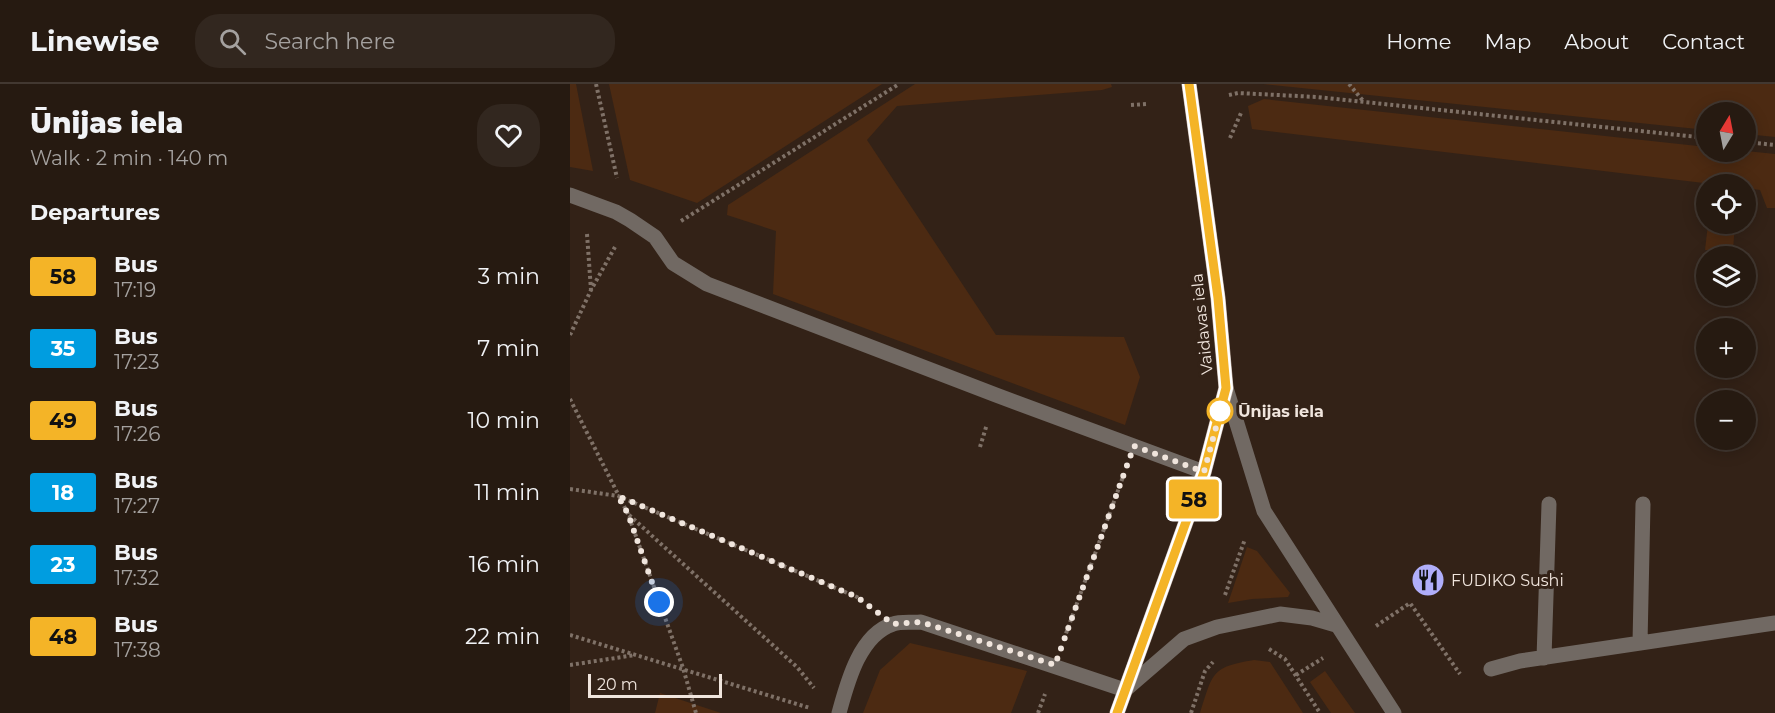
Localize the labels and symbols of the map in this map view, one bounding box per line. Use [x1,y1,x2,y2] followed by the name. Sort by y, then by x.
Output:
[1696,102,1756,162] north arrow
[1187,272,1217,376] street label: Vaidavas iela
[1207,398,1233,424] marker: Ūnijas iela
[1238,402,1324,421] place label: Ūnijas iela
[1167,480,1221,518] line badge: 58
[1410,562,1446,598] restaurant icon: FUDIKO Sushi
[1451,571,1564,590] place label: FUDIKO Sushi
[644,587,674,617] your location
[588,671,722,698] scale bar

